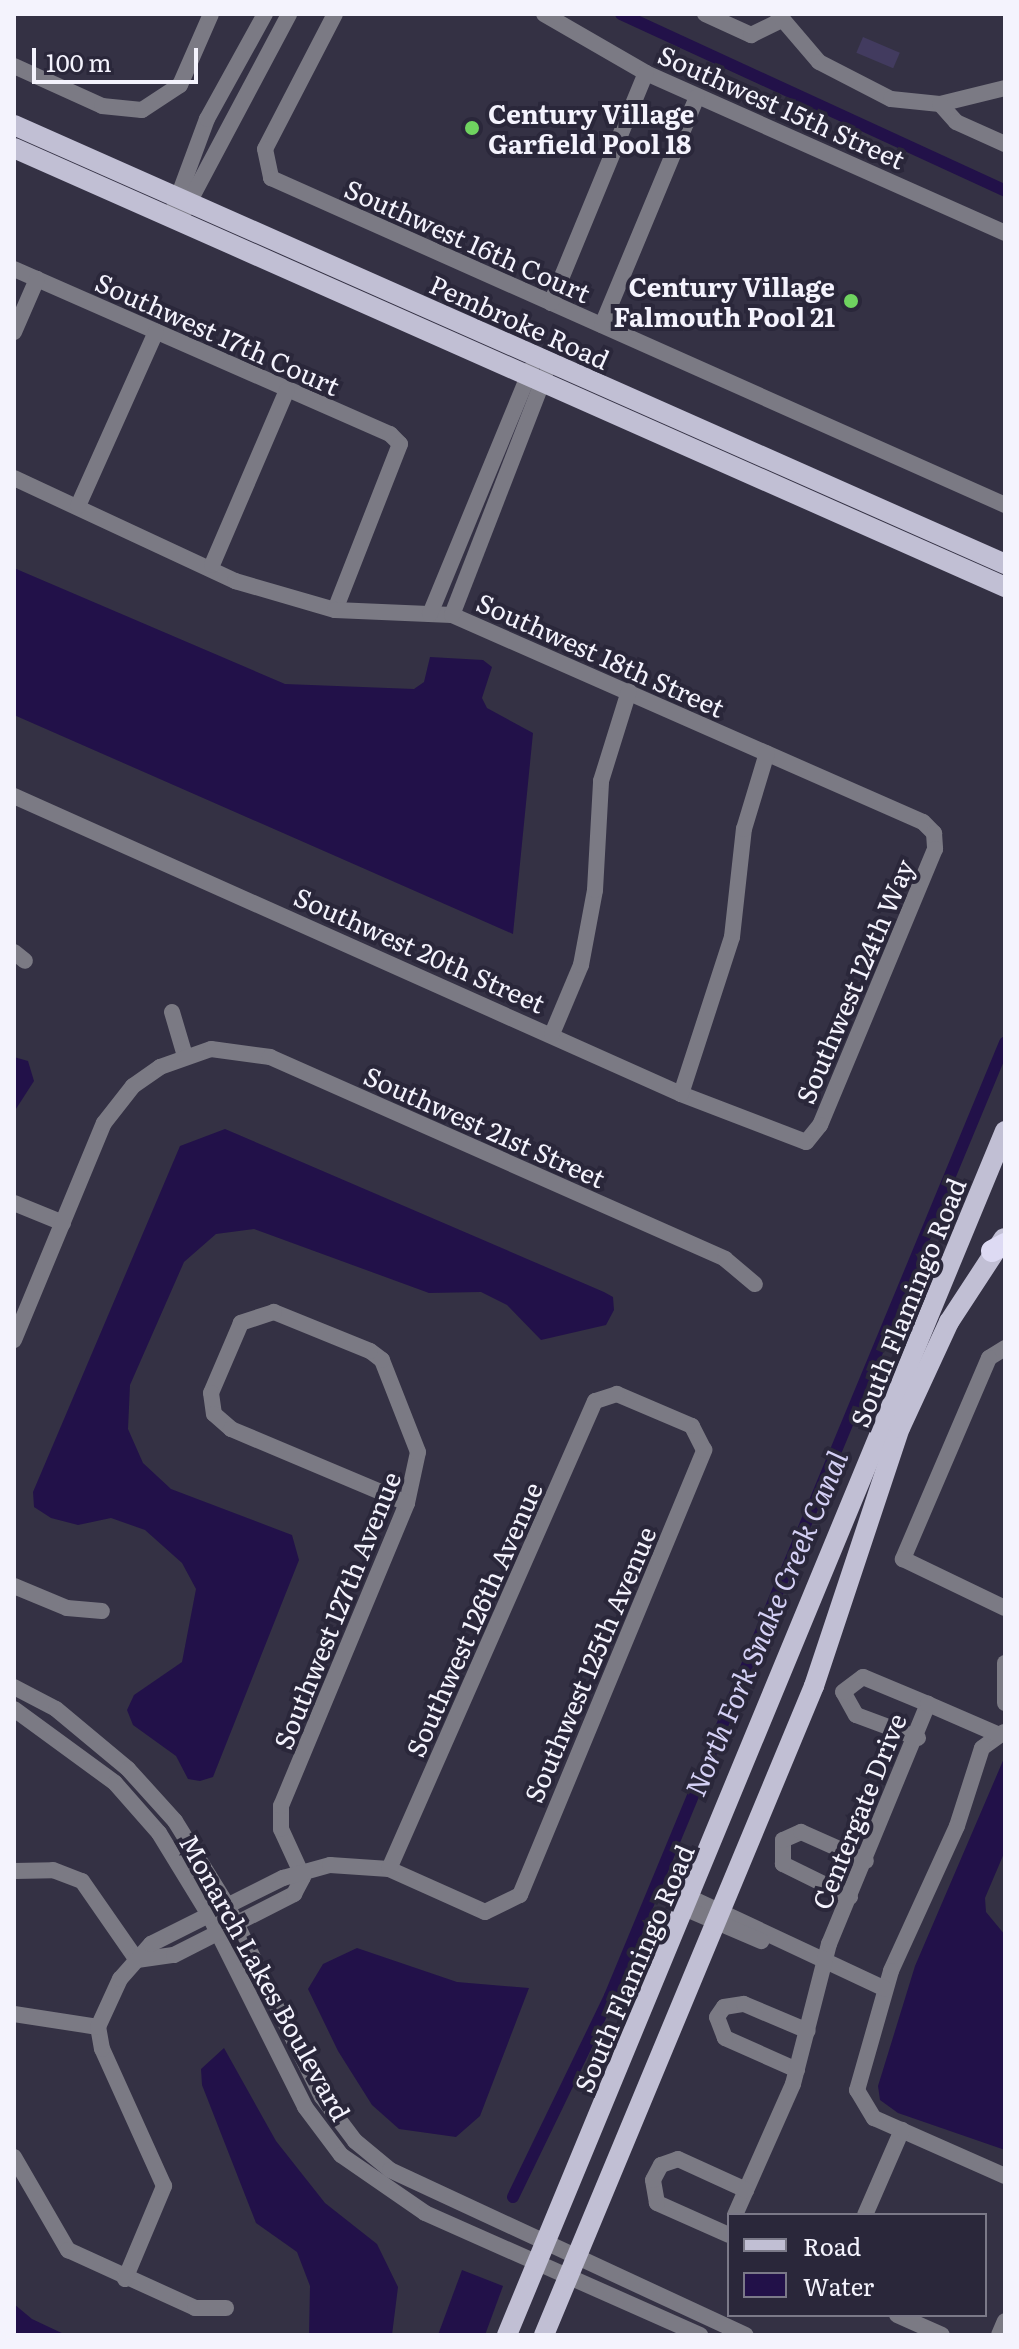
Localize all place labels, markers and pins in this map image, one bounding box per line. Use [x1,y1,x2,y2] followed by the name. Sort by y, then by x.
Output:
[488,97,694,158] place label: Century Village Garfield Pool 18
[463,119,481,137] marker: Century Village Garfield Pool 18
[613,270,835,332] place label: Century Village Falmouth Pool 21
[842,292,860,310] marker: Century Village Falmouth Pool 21

